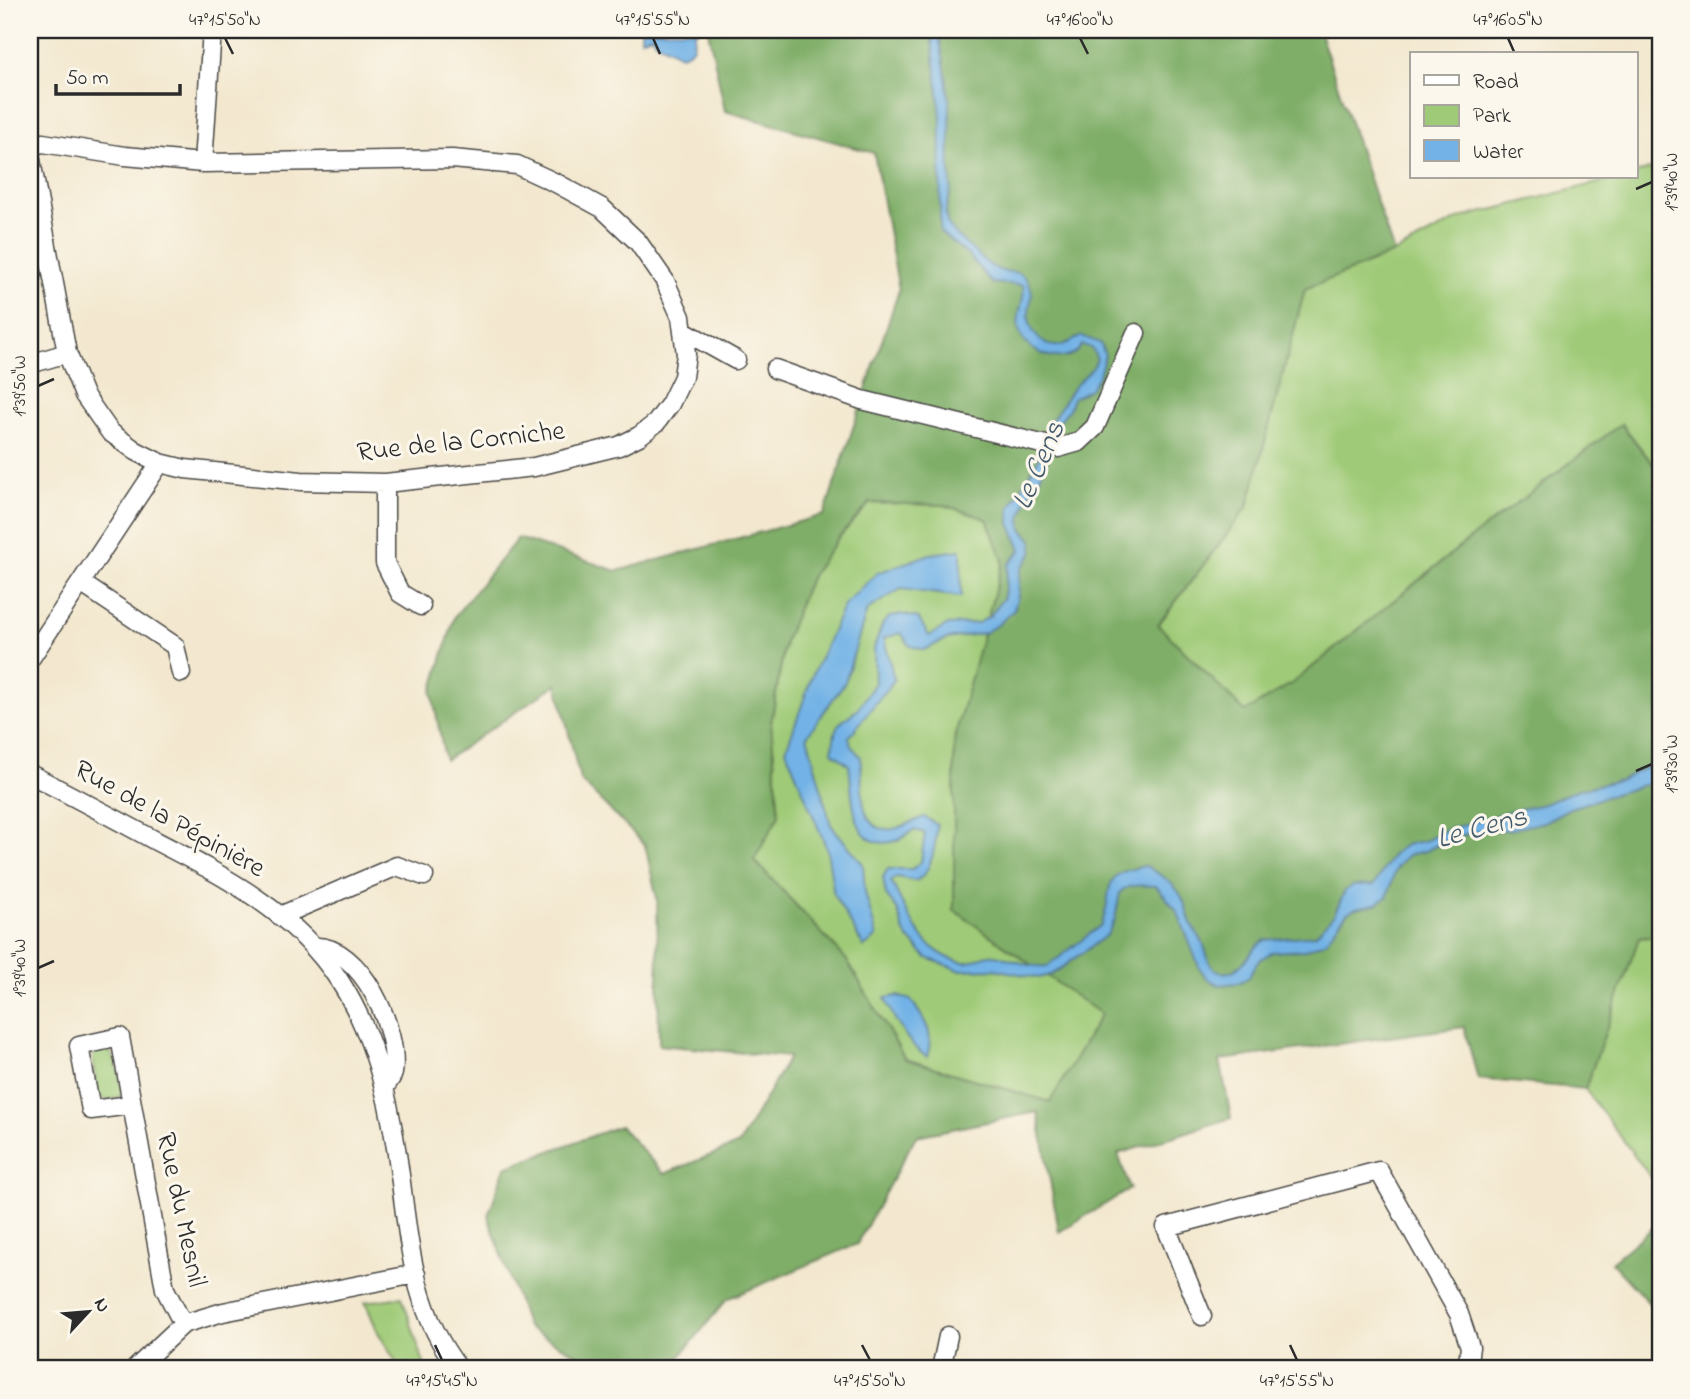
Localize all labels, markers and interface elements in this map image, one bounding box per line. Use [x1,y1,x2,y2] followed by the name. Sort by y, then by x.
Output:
[189,8,261,34] text: 47°15'50"N
[616,8,690,34] text: 47°15'55"N
[1046,8,1114,34] text: 47°16'00"N
[1473,8,1543,34] text: 47°16'05"N
[56,52,180,96] scale bar
[1410,52,1638,178] legend
[66,64,109,94] text: 50 m
[1473,68,1519,98] text: Road
[1473,102,1512,132] text: Park
[1473,138,1524,168] text: Water
[1660,153,1686,211] text: 1°39'40"W
[8,355,34,417] text: 1°39'50"W
[355,412,567,474] street label: Rue de la Corniche
[1002,414,1079,517] water label: Le Cens
[1660,735,1686,793] text: 1°39'30"W
[66,750,272,890] street label: Rue de la Pépinière
[1432,796,1533,862] water label: Le Cens
[8,939,34,997] text: 1°39'40"W
[144,1129,216,1291] street label: Rue du Mesnil
[52,1276,122,1346] north arrow
[86,1294,116,1317] text: N
[406,1369,478,1395] text: 47°15'45"N
[834,1369,906,1395] text: 47°15'50"N
[1260,1369,1334,1395] text: 47°15'55"N

